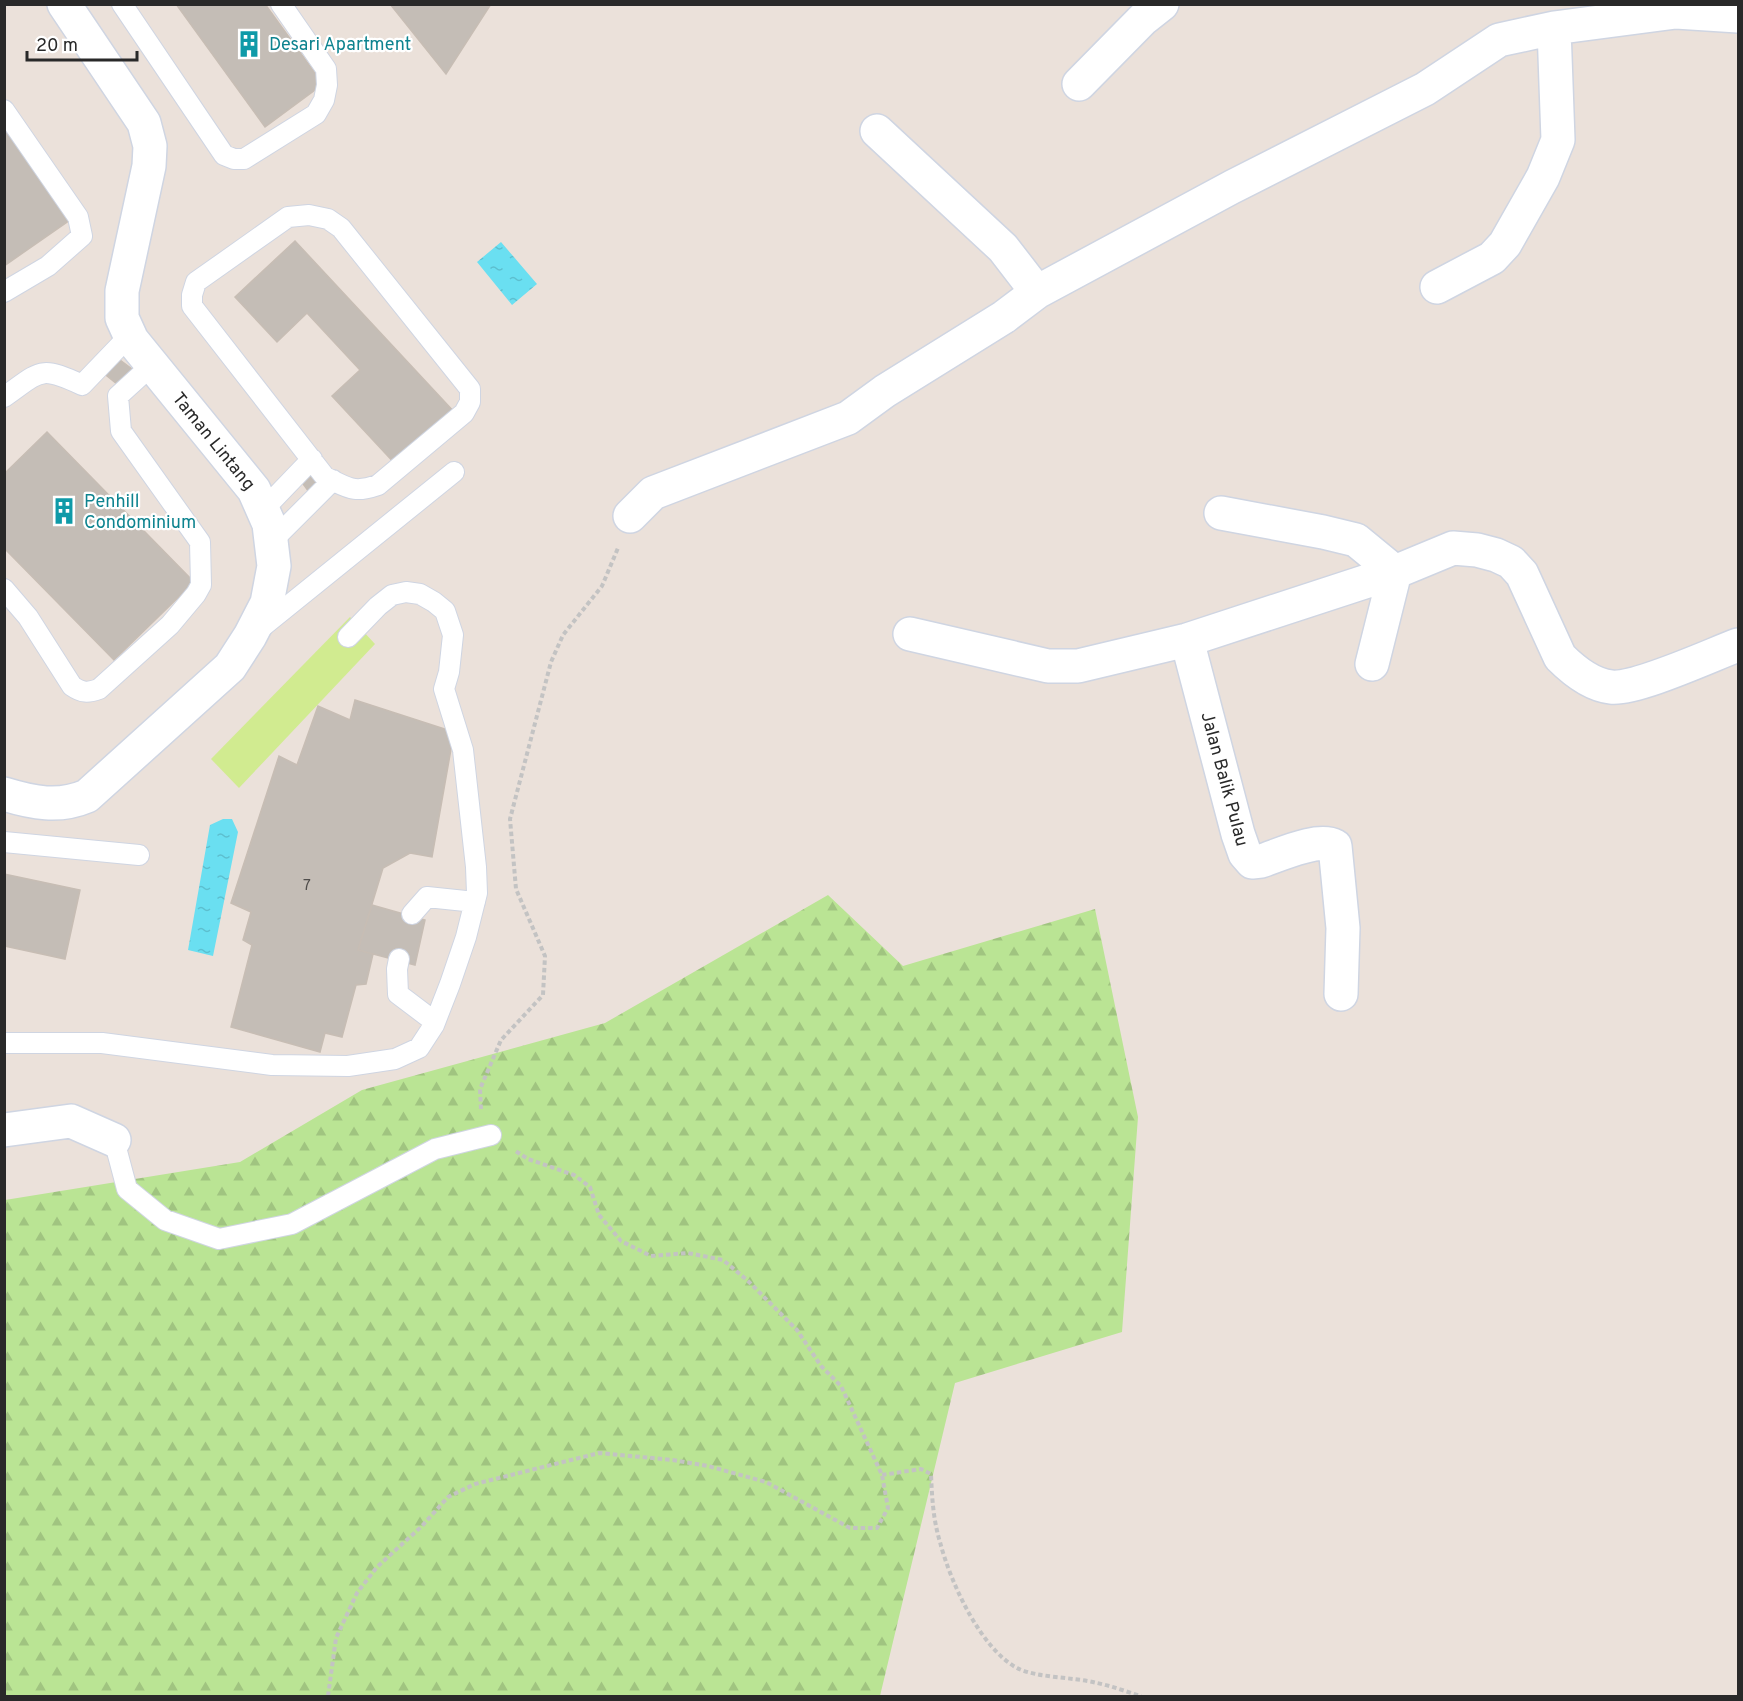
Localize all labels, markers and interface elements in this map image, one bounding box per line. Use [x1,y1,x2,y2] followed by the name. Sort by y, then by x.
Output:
[27,24,136,62] scale bar
[234,29,264,59] building icon: Desari Apartment
[269,34,411,57] place label: Desari Apartment
[36,35,78,58] text: 20 m
[166,388,259,496] street label: Taman Lintang
[84,491,196,535] place label: Penhill Condominium
[49,496,79,526] building icon: Penhill Condominium
[1195,710,1253,849] street label: Jalan Balik Pulau
[303,877,311,896] house number: 7

